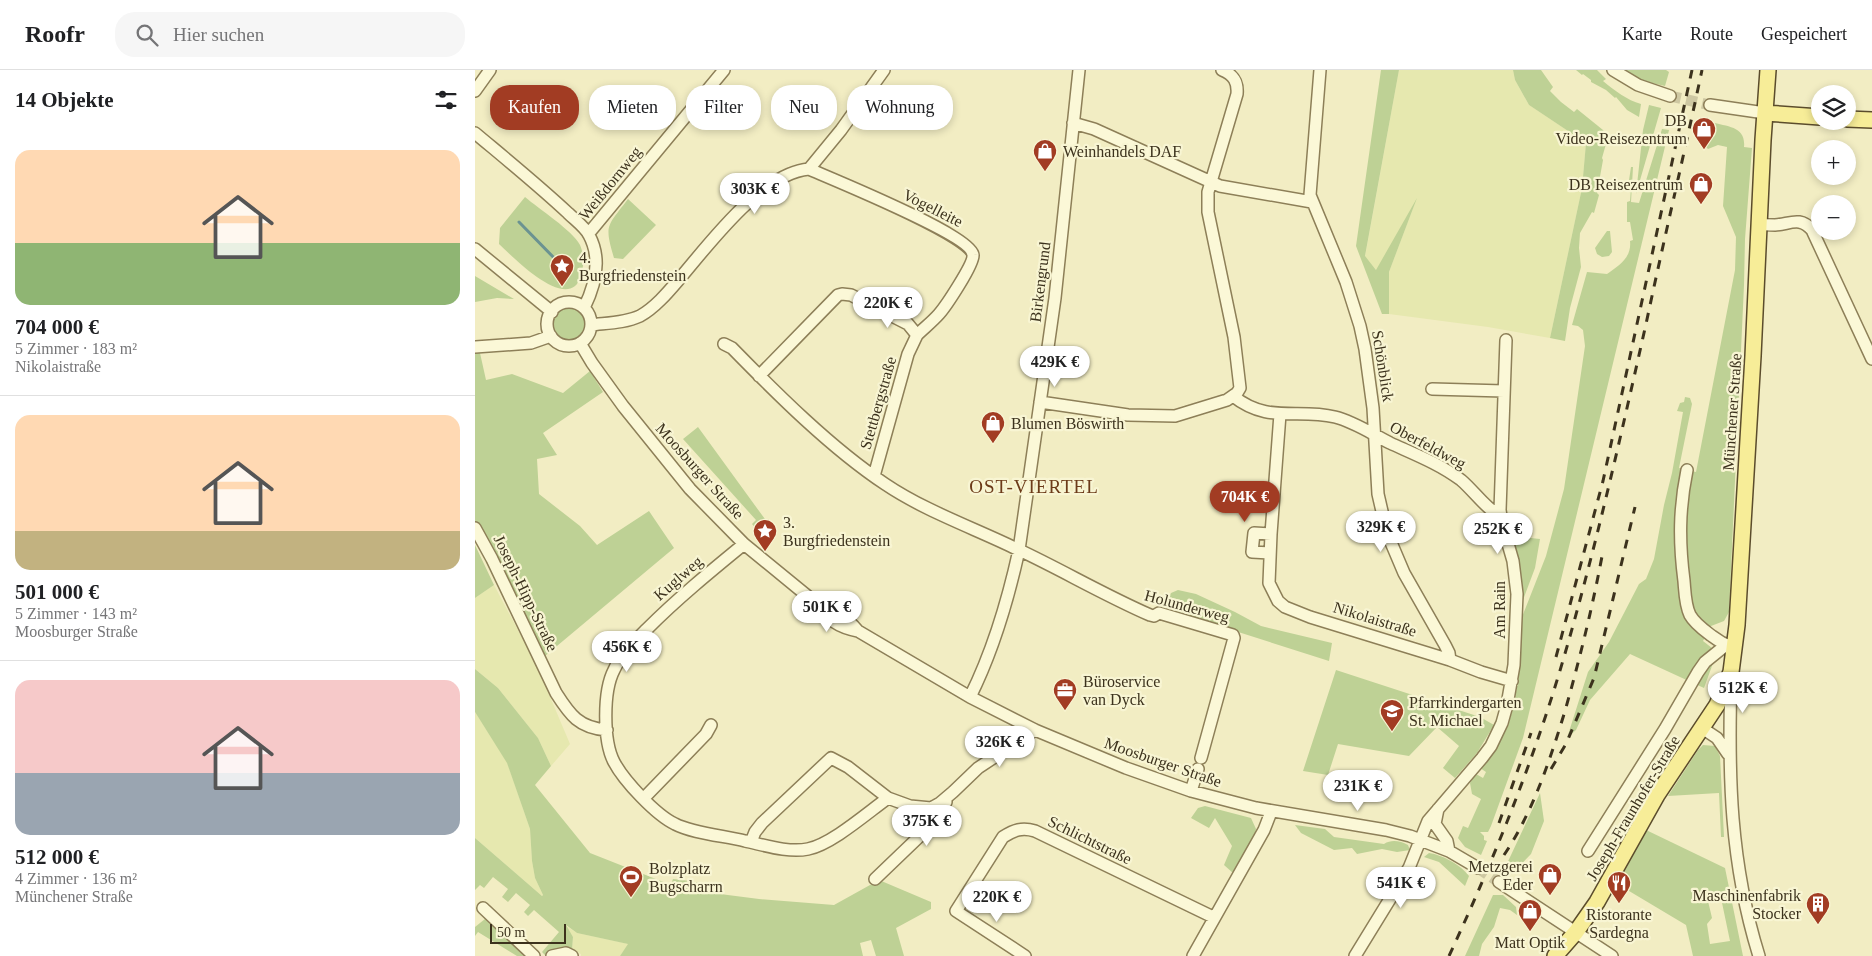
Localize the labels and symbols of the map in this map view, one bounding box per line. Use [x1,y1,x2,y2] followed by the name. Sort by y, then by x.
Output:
[1556,112,1688,147] place label: DB Video-Reisezentrum
[1691,116,1717,150] shop icon: DB Video-Reisezentrum
[1032,138,1058,172] shop icon: Weinhandels DAF
[575,143,646,224] street label: Weißdornweg
[1063,143,1181,160] place label: Weinhandels DAF
[1688,171,1714,205] shop icon: DB Reisezentrum
[714,172,796,215] pin: 303K €
[1569,176,1684,193] place label: DB Reisezentrum
[900,186,966,231] street label: Vogelleite
[1027,241,1054,323] street label: Birkengrund
[579,249,686,285] place label: 4. Burgfriedenstein
[549,253,575,287] place icon: 4. Burgfriedenstein
[847,286,929,329] pin: 220K €
[1369,329,1397,403] street label: Schönblick
[1014,346,1096,388] pin: 429K €
[1719,353,1745,471] street label: Münchener Straße
[857,355,900,452] street label: Stettbergstraße
[980,410,1006,444] shop icon: Blumen Böswirth
[1011,415,1124,432] place label: Blumen Böswirth
[1387,418,1469,473] street label: Oberfeldweg
[652,420,747,523] street label: Moosburger Straße
[969,476,1099,497] district label: OST-VIERTEL
[1204,480,1286,523] pin: 704K €
[1340,510,1422,553] pin: 329K €
[1457,512,1539,555] pin: 252K €
[783,514,890,550] place label: 3. Burgfriedenstein
[752,518,778,552] place icon: 3. Burgfriedenstein
[490,532,561,654] street label: Joseph-Hipp-Straße
[650,552,706,604] street label: Kuglweg
[1491,581,1508,639] street label: Am Rain
[1142,587,1231,626] street label: Holunderweg
[786,590,868,633] pin: 501K €
[1331,598,1419,640] street label: Nikolaistraße
[586,630,668,673] pin: 456K €
[1702,672,1784,714] pin: 512K €
[1083,673,1160,709] place label: Büroservice van Dyck
[1052,677,1078,711] office icon: Büroservice van Dyck
[1409,694,1522,729] place label: Pfarrkindergarten St. Michael
[1379,698,1405,732] school or university icon: Pfarrkindergarten St. Michael
[959,726,1041,768] pin: 326K €
[1583,733,1684,884] street label: Joseph-Fraunhofer-Straße
[1102,734,1224,791] street label: Moosburger Straße
[1317,770,1399,812] pin: 231K €
[886,804,968,847] pin: 375K €
[1046,812,1134,868] street label: Schlichtstraße
[1468,858,1534,893] place label: Metzgerei Eder
[649,860,723,896] place label: Bolzplatz Bugscharrn
[1537,862,1563,896] shop icon: Metzgerei Eder
[618,864,644,898] sports icon: Bolzplatz Bugscharrn
[1360,866,1442,909] pin: 541K €
[1606,870,1632,904] restaurant icon: Ristorante Sardegna
[956,880,1038,923] pin: 220K €
[1693,887,1802,922] place label: Maschinenfabrik Stocker
[1805,891,1831,925] building icon: Maschinenfabrik Stocker
[1517,898,1543,932] shop icon: Matt Optik
[1586,906,1652,942] place label: Ristorante Sardegna
[490,921,566,944] scale bar
[1495,934,1565,952] place label: Matt Optik

